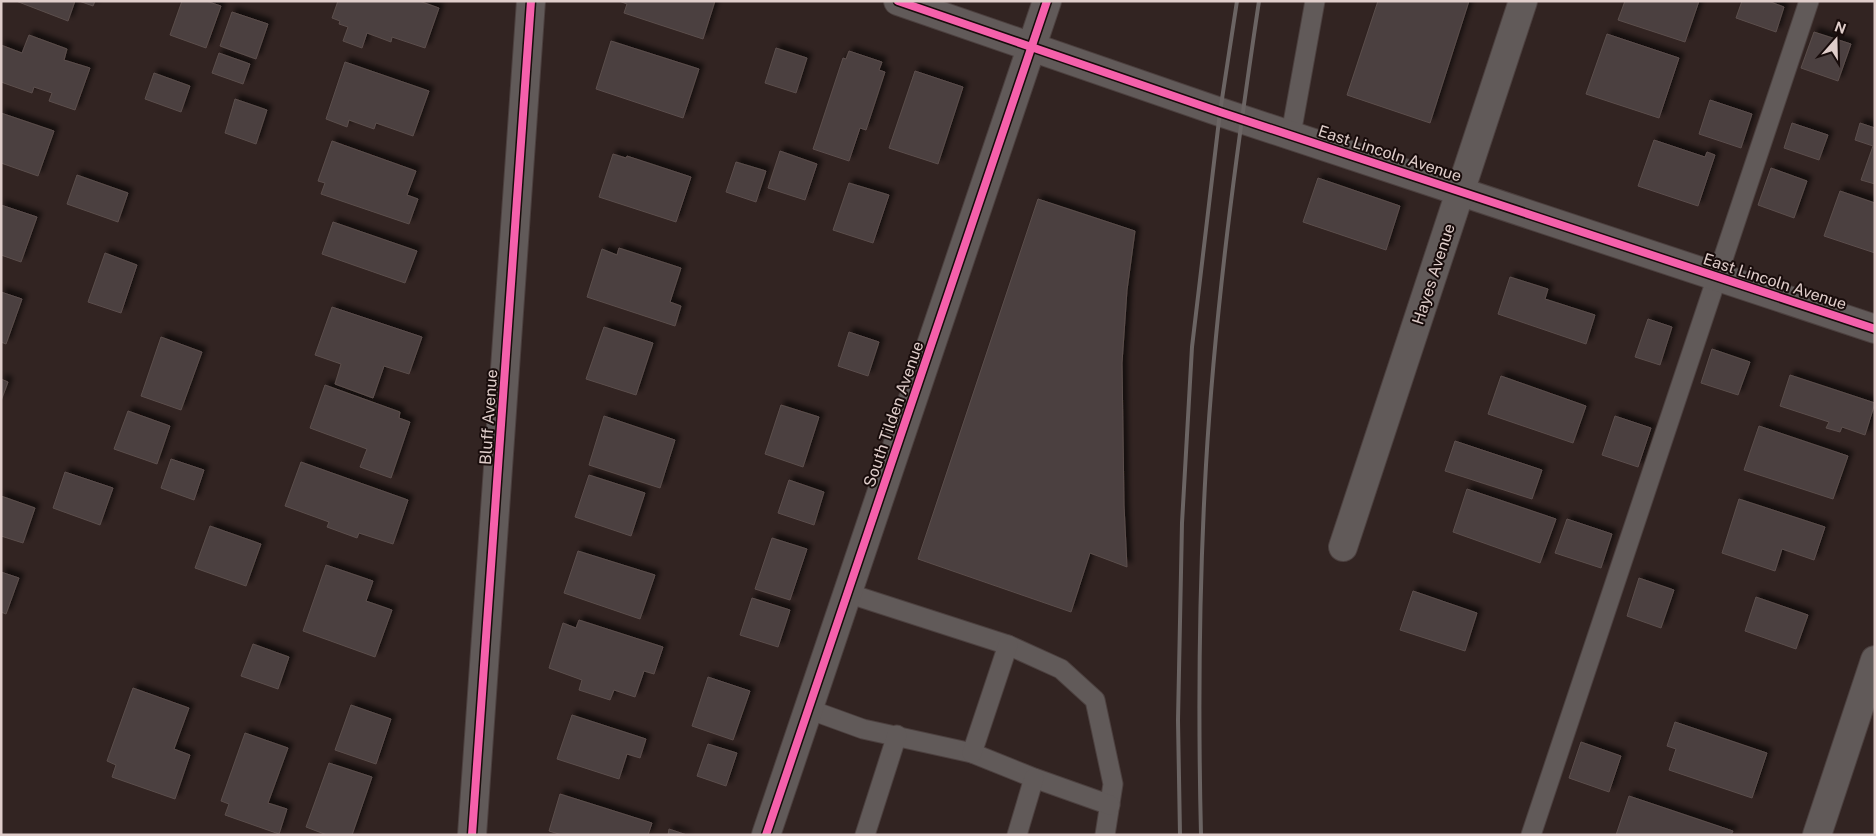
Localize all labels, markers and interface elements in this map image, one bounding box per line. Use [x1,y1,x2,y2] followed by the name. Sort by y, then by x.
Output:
[1811,15,1861,65] north arrow
[1833,18,1848,37] text: N
[1316,121,1464,186] street label: East Lincoln Avenue
[1408,221,1459,327] street label: Hayes Avenue
[1701,249,1849,314] street label: East Lincoln Avenue
[860,339,927,490] street label: South Tilden Avenue
[476,369,501,465] street label: Bluff Avenue

